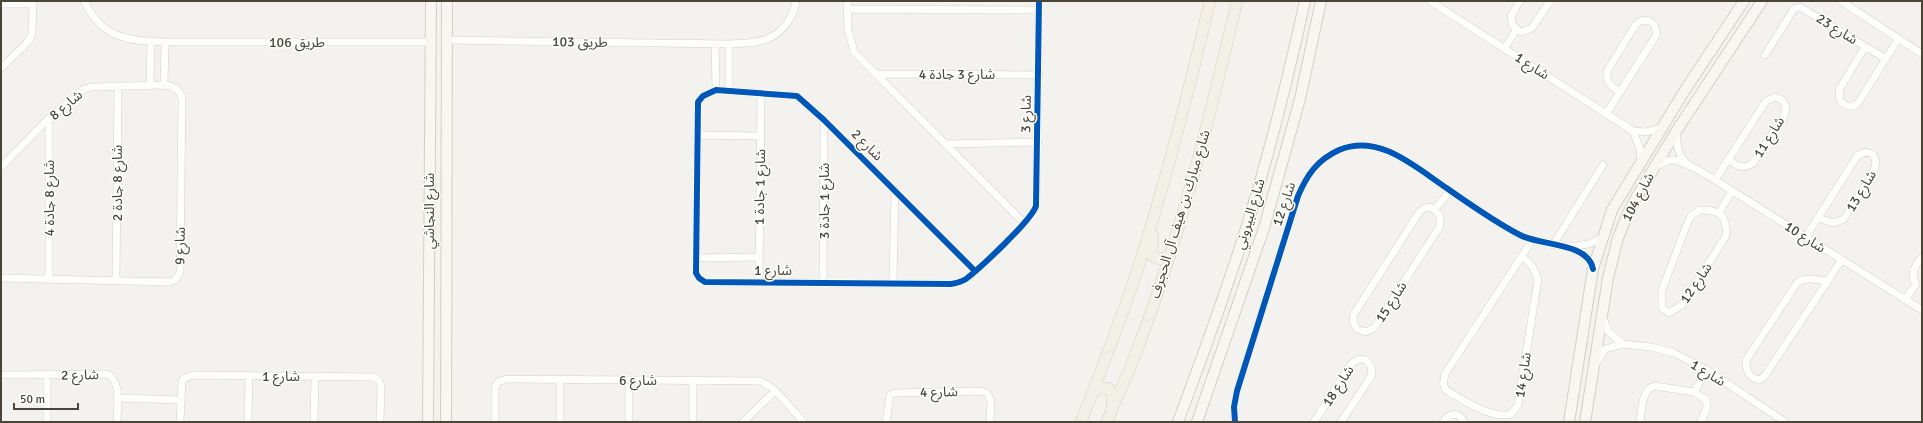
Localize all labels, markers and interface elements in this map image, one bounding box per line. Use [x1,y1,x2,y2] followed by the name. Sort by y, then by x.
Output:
[1812,10,1861,50] street label: شارع 23
[552,33,608,52] street label: طريق 103
[269,34,325,52] street label: طريق 106
[1510,49,1553,85] street label: شارع 1
[919,66,995,85] street label: شارع 3 جادة 4
[46,86,87,125] street label: شارع 8
[1017,95,1037,133] street label: شارع 3
[1750,113,1790,162] street label: شارع 11
[846,126,886,166] street label: شارع 2
[1146,128,1216,301] street label: شارع مبارك بن هيف آل الحجرف
[109,145,128,221] street label: شارع 8 جادة 2
[751,149,771,225] street label: شارع 1 جادة 1
[41,160,60,236] street label: شارع 8 جادة 4
[816,163,835,239] street label: شارع 1 جادة 3
[1842,167,1882,216] street label: شارع 13
[1618,170,1660,225] street label: شارع 104
[421,173,440,249] street label: شارع النجاشي
[1231,176,1271,252] street label: شارع البيروني
[1269,180,1301,229] street label: شارع 12
[1780,217,1829,258] street label: شارع 10
[171,227,191,265] street label: شارع 9
[1676,259,1717,308] street label: شارع 12
[754,262,792,281] street label: شارع 1
[1371,278,1412,327] street label: شارع 15
[1511,351,1537,399] street label: شارع 14
[1686,356,1729,392] street label: شارع 1
[1318,362,1359,411] street label: شارع 18
[61,366,99,386] street label: شارع 2
[262,368,300,387] street label: شارع 1
[619,372,657,391] street label: شارع 6
[920,383,958,403] street label: شارع 4
[14,385,78,411] scale bar
[20,392,45,407] text: 50 m

